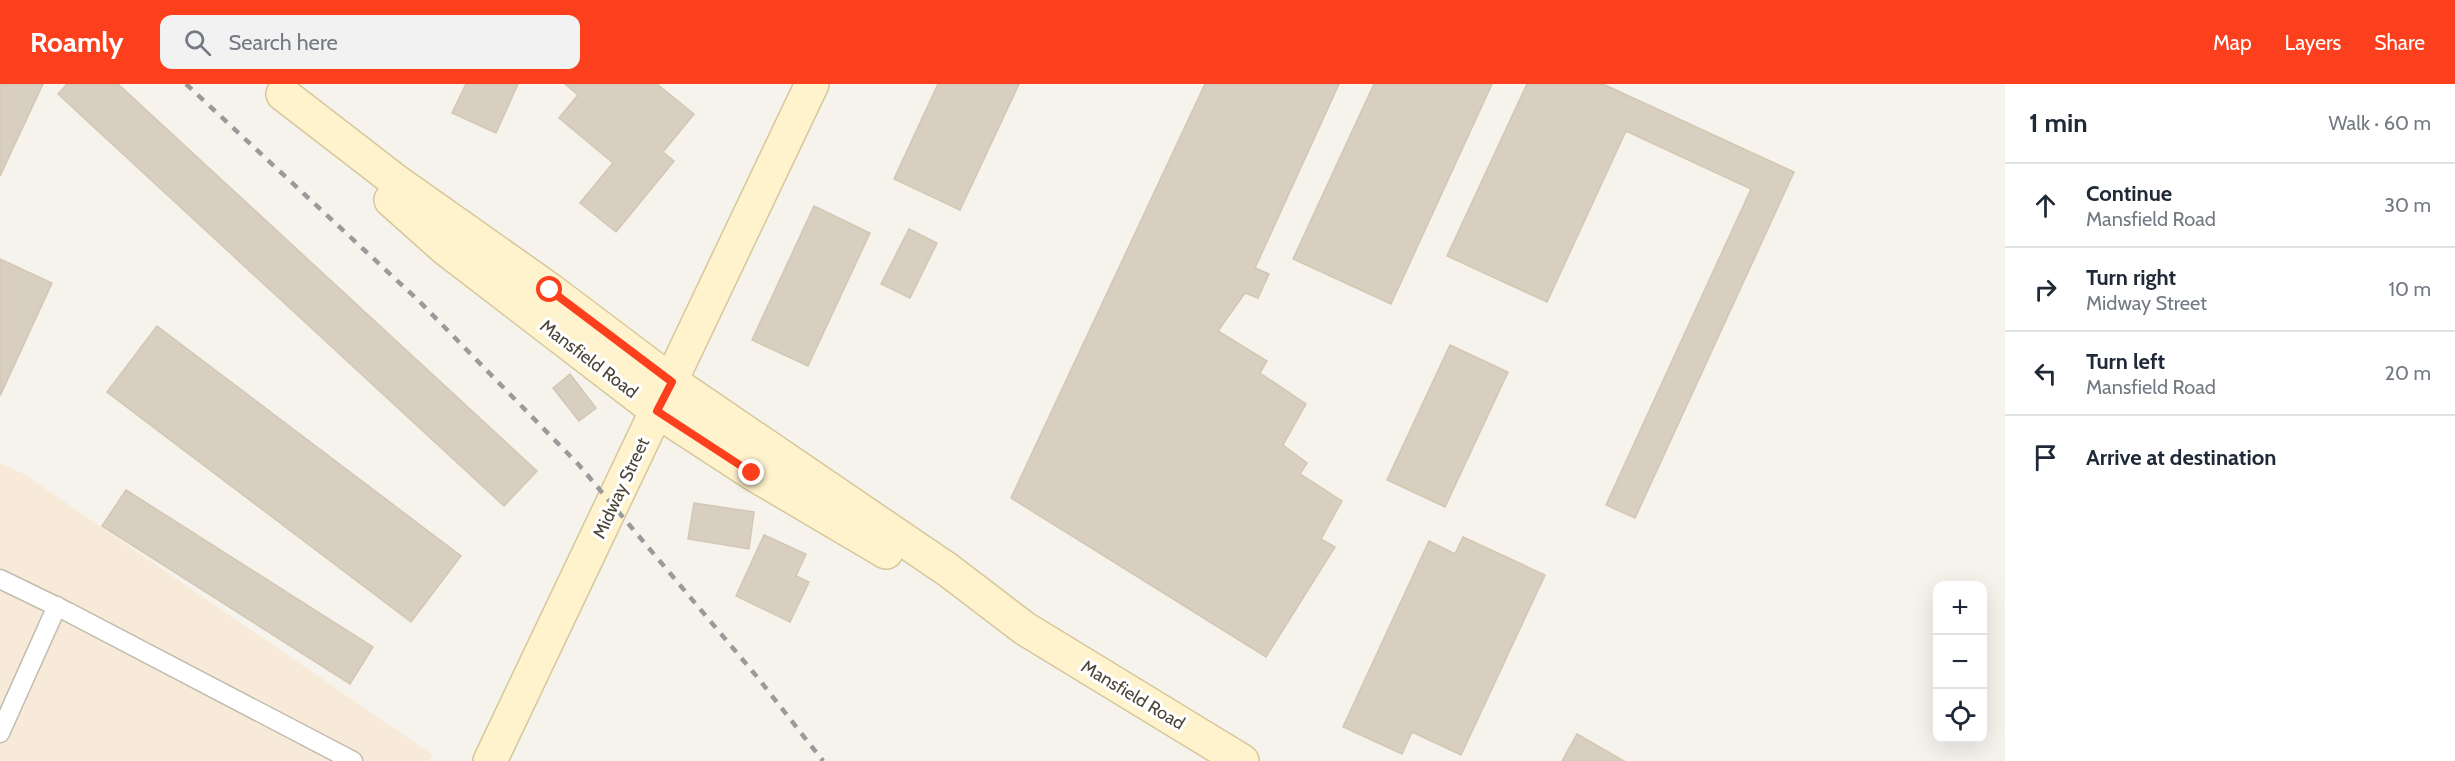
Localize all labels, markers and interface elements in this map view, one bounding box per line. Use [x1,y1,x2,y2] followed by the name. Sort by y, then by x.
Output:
[160,15,580,69] search box
[30,25,124,59] text: Roamly
[181,26,214,59] icon: search
[229,29,338,56] text: Search here
[2213,30,2252,55] text: Map
[2285,30,2341,55] text: Layers
[2374,30,2425,55] text: Share
[2029,107,2088,139] text: 1 min
[2328,111,2431,135] text: Walk · 60 m
[2086,180,2172,207] text: Continue
[2029,189,2062,222] icon: ahead
[2384,193,2431,217] text: 30 m
[2086,207,2216,231] text: Mansfield Road
[2086,264,2176,291] text: Turn right
[2029,273,2062,306] icon: right
[536,276,562,302] route start
[2388,277,2431,301] text: 10 m
[2086,291,2207,315] text: Midway Street
[536,315,642,403] street label: Mansfield Road
[2086,348,2165,375] text: Turn left
[2029,357,2062,390] icon: left
[2385,361,2431,385] text: 20 m
[2086,375,2216,399] text: Mansfield Road
[588,434,654,542] street label: Midway Street
[2029,441,2062,474] icon: arrive
[2086,444,2276,471] text: Arrive at destination
[738,459,764,485] route end
[1933,581,1987,743] map controls
[1933,581,1987,635] button: +
[1933,635,1987,689] button: −
[1077,655,1189,735] street label: Mansfield Road
[1933,689,1987,743] button: locate

